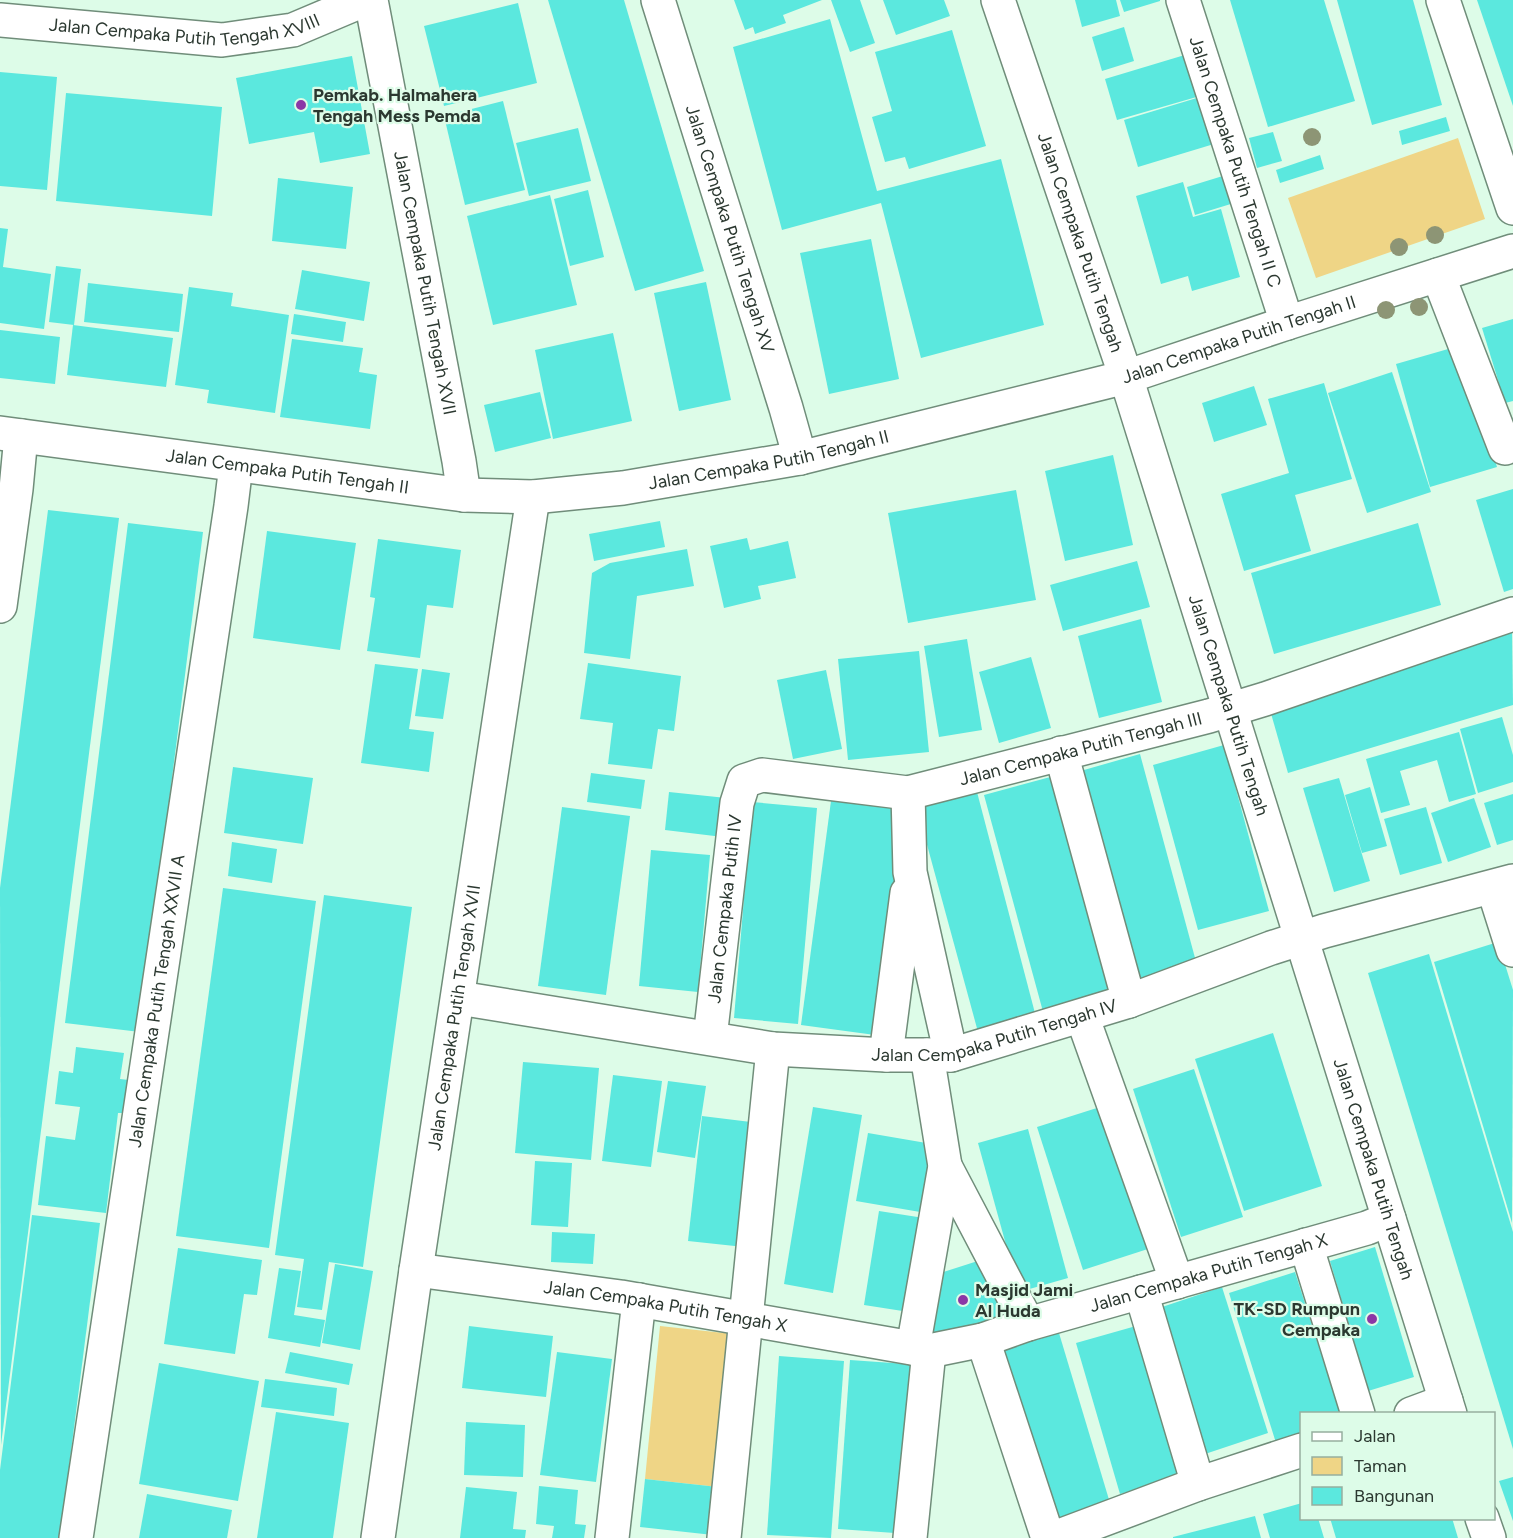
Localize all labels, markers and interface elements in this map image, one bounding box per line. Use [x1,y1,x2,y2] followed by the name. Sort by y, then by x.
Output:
[48,9,323,51] street label: Jalan Cempaka Putih Tengah XVIII
[1184,34,1286,290] street label: Jalan Cempaka Putih Tengah II C
[313,84,481,127] place label: Pemkab. Halmahera Tengah Mess Pemda
[294,98,308,112] marker: Pemkab. Halmahera Tengah Mess Pemda
[681,102,779,356] street label: Jalan Cempaka Putih Tengah XV
[1033,130,1128,355] street label: Jalan Cempaka Putih Tengah
[389,149,461,417] street label: Jalan Cempaka Putih Tengah XVII
[1119,291,1359,389] street label: Jalan Cempaka Putih Tengah II
[647,425,891,495] street label: Jalan Cempaka Putih Tengah II
[165,444,410,499] street label: Jalan Cempaka Putih Tengah II
[1184,592,1273,819] street label: Jalan Cempaka Putih Tengah
[957,707,1204,790] street label: Jalan Cempaka Putih Tengah III
[703,813,747,1004] street label: Jalan Cempaka Putih IV
[124,853,190,1149] street label: Jalan Cempaka Putih Tengah XXVII A
[423,883,485,1152] street label: Jalan Cempaka Putih Tengah XVII
[871,994,1120,1066] street label: Jalan Cempaka Putih Tengah IV
[1329,1056,1418,1282] street label: Jalan Cempaka Putih Tengah
[1087,1229,1330,1317] street label: Jalan Cempaka Putih Tengah X
[542,1276,789,1337] street label: Jalan Cempaka Putih Tengah X
[975,1279,1073,1322] place label: Masjid Jami Al Huda
[956,1293,970,1307] marker: Masjid Jami Al Huda
[1234,1298,1360,1341] place label: TK-SD Rumpun Cempaka
[1365,1312,1379,1326] marker: TK-SD Rumpun Cempaka
[1300,1412,1495,1520] legend
[1354,1425,1396,1447] text: Jalan
[1354,1455,1407,1477] text: Taman
[1354,1485,1434,1507] text: Bangunan

